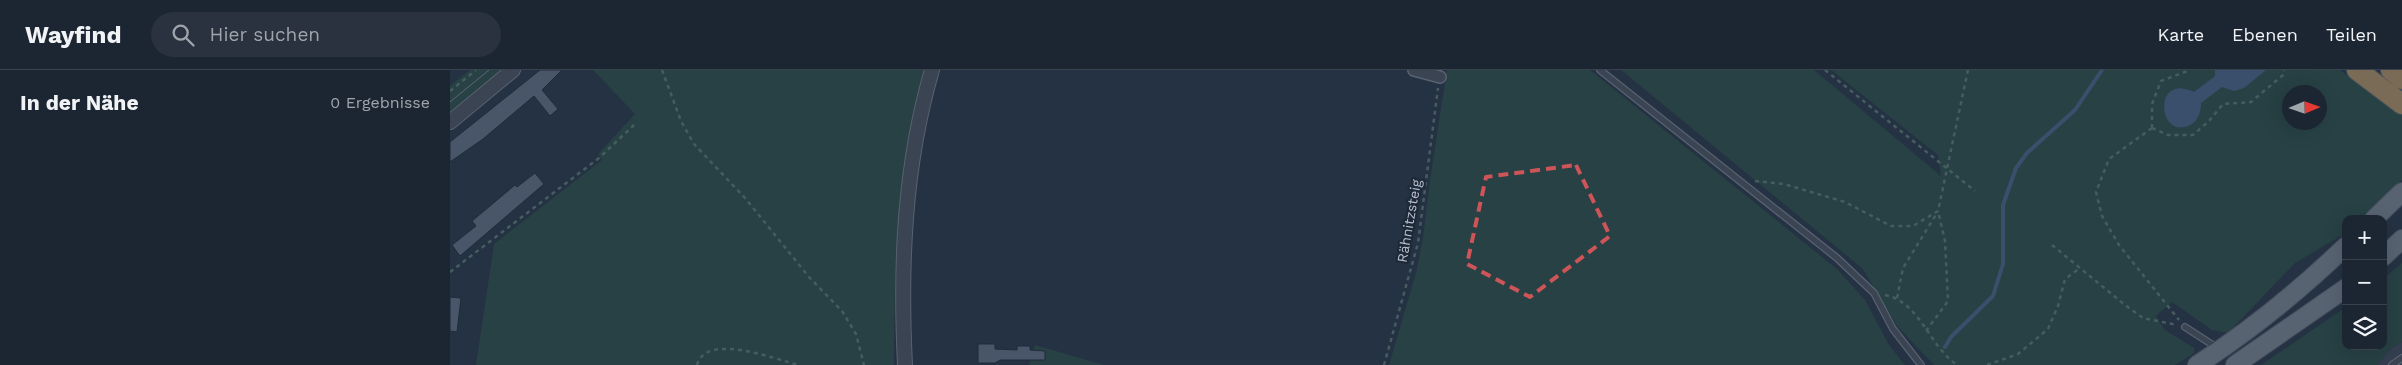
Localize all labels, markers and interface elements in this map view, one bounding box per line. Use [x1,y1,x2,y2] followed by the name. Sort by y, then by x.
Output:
[151,12,501,57] search box
[25,21,121,49] text: Wayfind
[169,21,197,49] icon: search
[209,23,320,46] text: Hier suchen
[2158,24,2204,45] text: Karte
[2232,24,2298,45] text: Ebenen
[2326,24,2377,45] text: Teilen
[2282,85,2327,130] north arrow
[20,90,139,115] text: In der Nähe
[330,93,430,112] text: 0 Ergebnisse
[1394,178,1424,264] street label: Rähnitzsteig
[2342,215,2387,350] map controls
[2342,215,2387,260] button: +
[2342,260,2387,305] button: −
[2342,305,2387,350] button: layers

